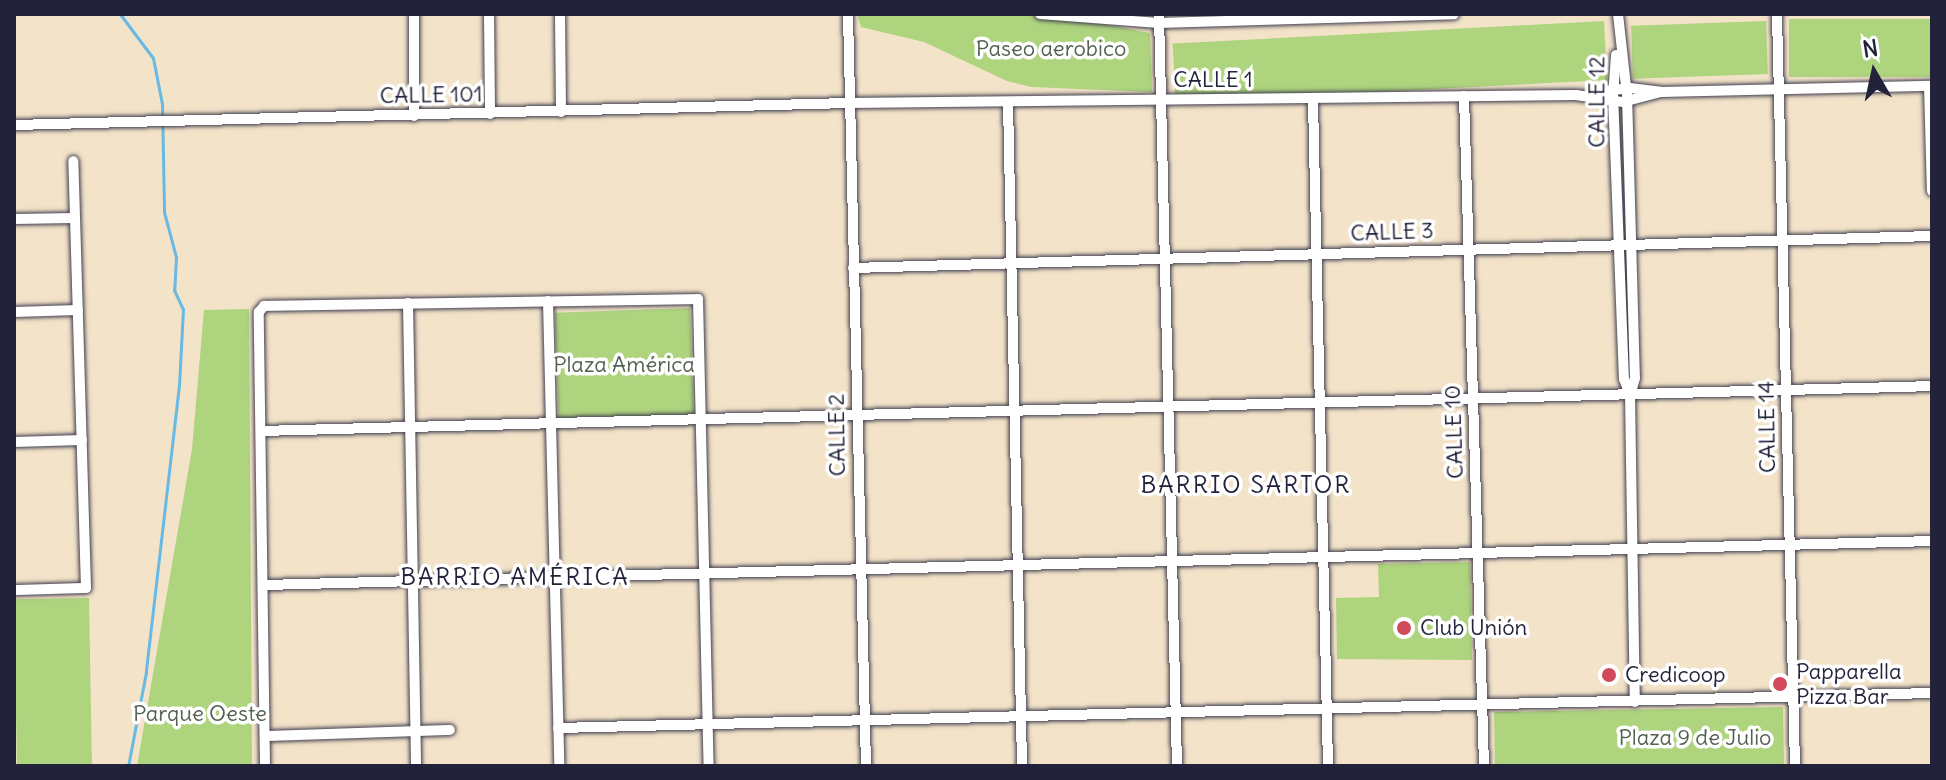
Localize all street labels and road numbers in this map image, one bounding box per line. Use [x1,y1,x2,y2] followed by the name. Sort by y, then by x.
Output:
[1584,56,1610,148] street label: CALLE 12
[1173,67,1253,93] street label: CALLE 1
[379,81,483,109] street label: CALLE 101
[1350,217,1434,247] street label: CALLE 3
[1753,381,1781,473] street label: CALLE 14
[1439,385,1469,479] street label: CALLE 10
[823,393,851,477] street label: CALLE 2

